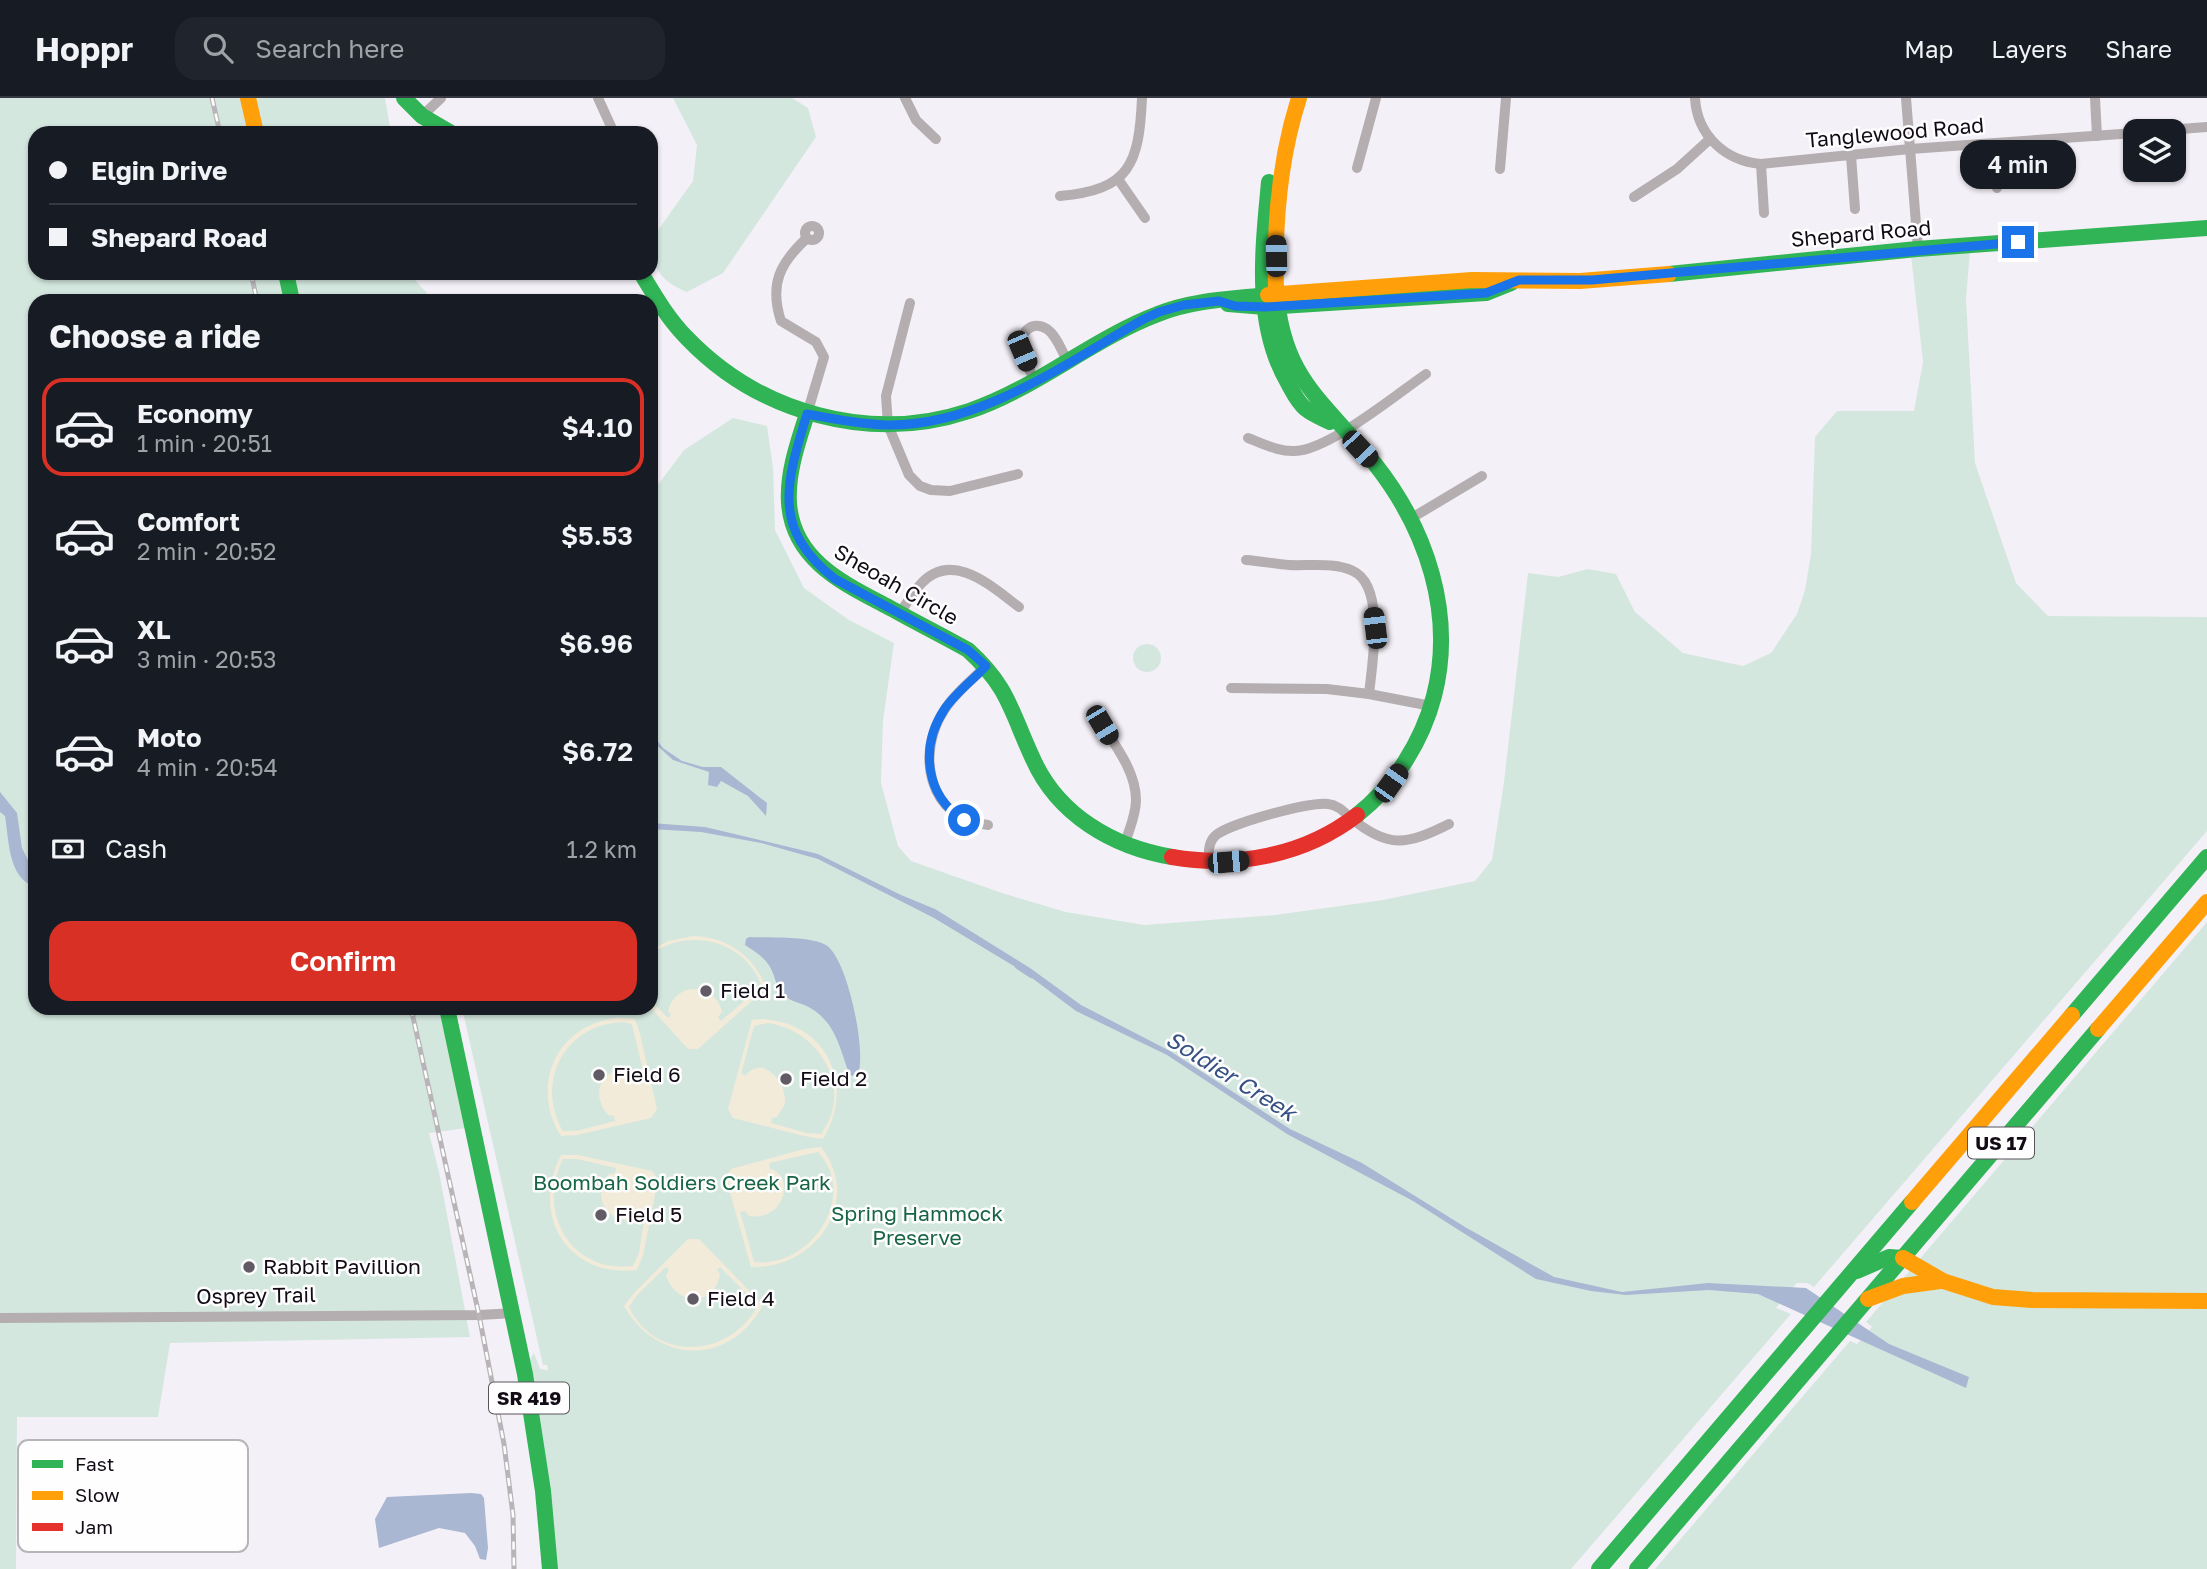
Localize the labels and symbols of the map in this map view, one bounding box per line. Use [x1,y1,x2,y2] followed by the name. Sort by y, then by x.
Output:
[1805,111,1985,153] street label: Tanglewood Road
[1960,141,2076,190] callout: 4 min
[1790,214,1932,252] street label: Shepard Road
[2002,226,2034,258] route end
[1266,235,1287,277] car
[1005,328,1040,374] car
[1338,426,1383,472] car
[830,538,963,630] street label: Sheoah Circle
[1363,606,1388,650] car
[1083,702,1122,748] car
[1371,760,1412,806] car
[948,804,980,836] route start
[1207,850,1250,874] car
[720,977,785,1003] place label: Field 1
[698,983,714,999] marker: Field 1
[1161,1024,1303,1127] water label: Soldier Creek
[613,1061,681,1087] place label: Field 6
[800,1065,867,1091] place label: Field 2
[591,1067,607,1083] marker: Field 6
[778,1071,794,1087] marker: Field 2
[1968,1128,2034,1158] road number: US 17
[533,1169,831,1195] park label: Boombah Soldiers Creek Park
[831,1200,1003,1250] park label: Spring Hammock Preserve
[615,1201,682,1227] place label: Field 5
[593,1207,609,1223] marker: Field 5
[263,1253,421,1279] place label: Rabbit Pavillion
[241,1259,257,1275] marker: Rabbit Pavillion
[196,1281,316,1309] street label: Osprey Trail
[707,1285,775,1311] place label: Field 4
[685,1291,701,1307] marker: Field 4
[489,1382,569,1414] road number: SR 419
[18,1440,248,1552] legend
[75,1452,114,1475] text: Fast
[75,1483,120,1506] text: Slow
[75,1515,113,1538] text: Jam

